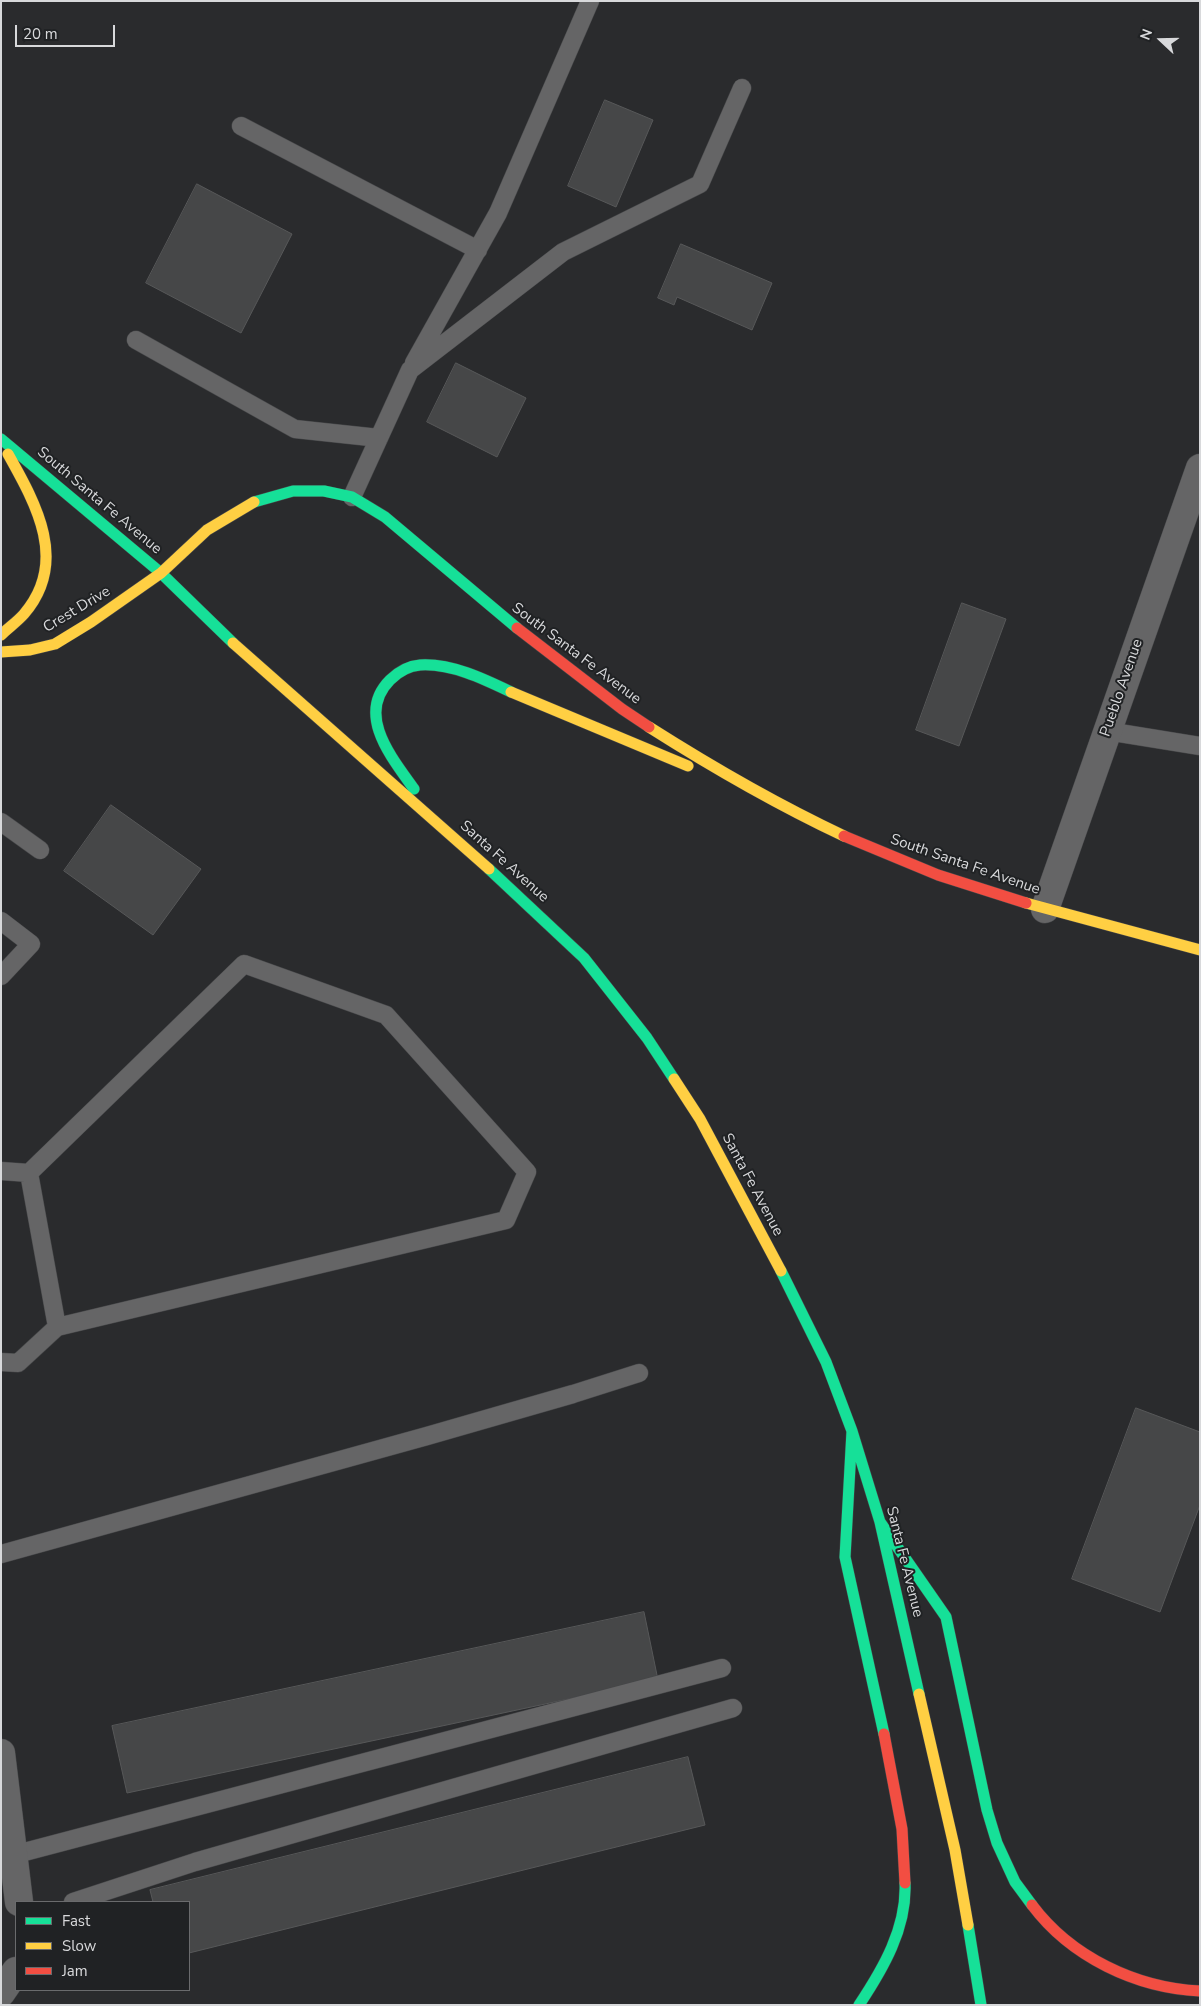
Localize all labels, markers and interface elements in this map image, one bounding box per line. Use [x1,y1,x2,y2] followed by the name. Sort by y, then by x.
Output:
[18,15,118,47] scale bar
[1136,15,1186,65] north arrow
[23,24,58,44] text: 20 m
[1136,26,1157,43] text: N
[33,444,165,558] street label: South Santa Fe Avenue
[40,583,114,637] street label: Crest Drive
[508,600,644,708] street label: South Santa Fe Avenue
[1097,637,1147,739] street label: Pueblo Avenue
[456,817,552,907] street label: Santa Fe Avenue
[888,831,1042,899] street label: South Santa Fe Avenue
[717,1131,787,1239] street label: Santa Fe Avenue
[882,1505,926,1619] street label: Santa Fe Avenue
[15,1901,190,1991] legend
[62,1911,90,1931] text: Fast
[62,1936,96,1956] text: Slow
[62,1961,88,1981] text: Jam

